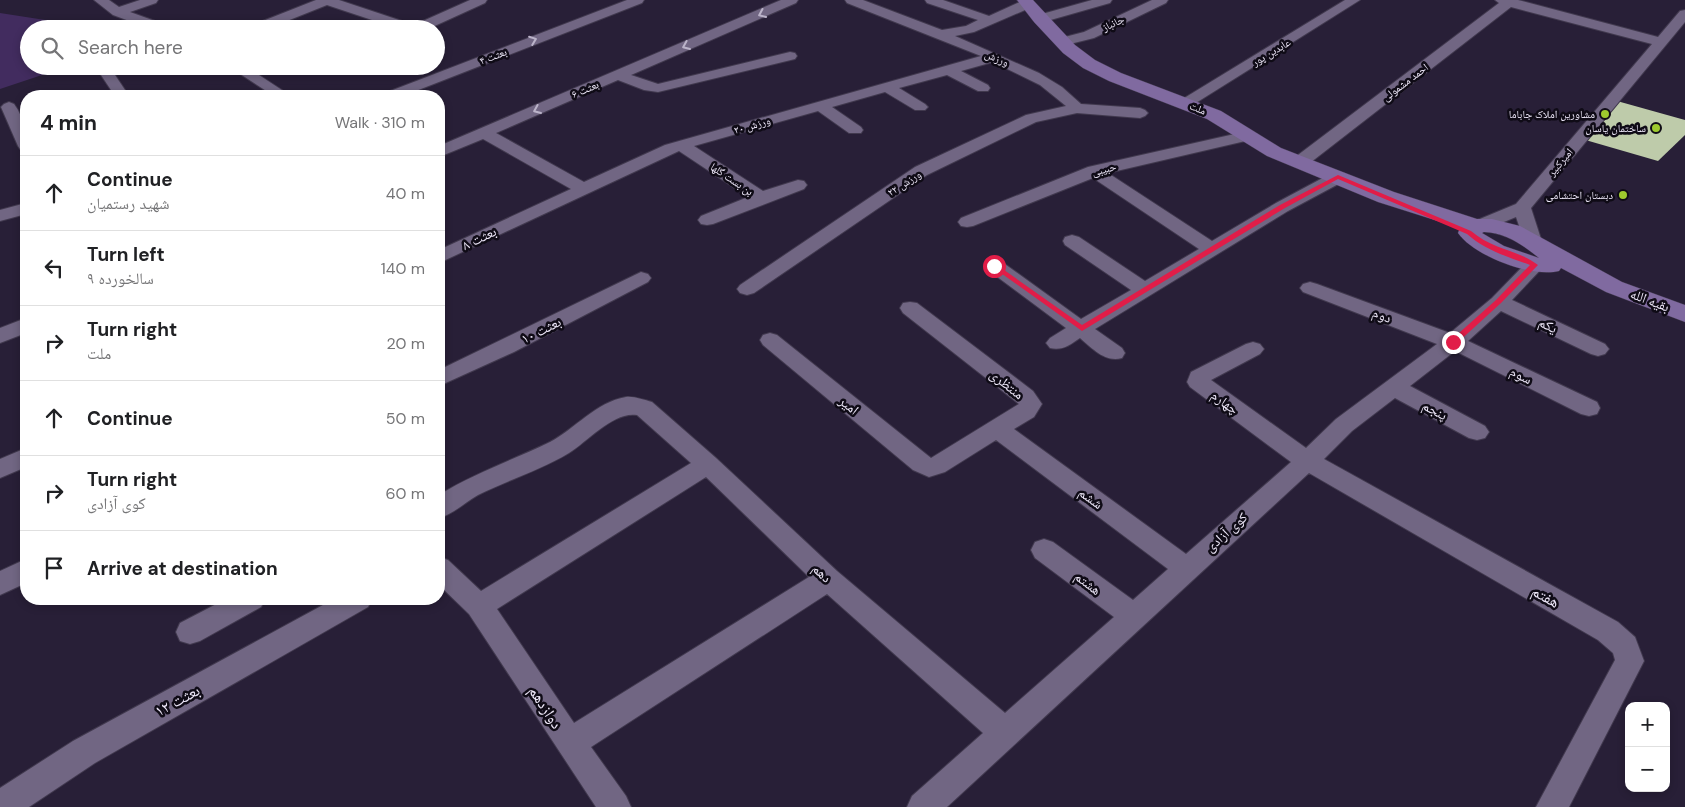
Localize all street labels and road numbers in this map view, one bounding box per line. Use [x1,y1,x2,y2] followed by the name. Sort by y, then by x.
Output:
[1099,12,1126,35] street label: جانباز
[1248,35,1293,70] street label: عابدین پور
[477,44,509,68] street label: بعثت ۴
[983,47,1011,69] street label: ورزش
[1379,60,1431,104] street label: احمد مشمولی
[569,77,601,101] street label: بعثت ۶
[1188,98,1208,118] street label: ملت
[732,113,772,137] street label: ورزش ۲۰
[1544,145,1576,180] street label: امیرکبیر
[1090,159,1118,179] street label: حبیبی
[708,160,756,198] street label: بن بست گلها
[884,167,924,199] street label: ورزش ۲۲
[459,222,499,254] street label: بعثت ٨
[1628,284,1672,316] street label: بقیه الله
[1369,303,1394,328] street label: دوم
[518,312,564,348] street label: بعثت ۱۰
[1535,313,1560,338] street label: یکم
[1506,362,1535,389] street label: سوم
[986,365,1028,403] street label: منتظری
[1207,386,1243,419] street label: چهارم
[835,391,863,418] street label: امیر
[1419,396,1451,425] street label: پنجم
[1075,483,1107,514] street label: ششم
[1201,508,1251,556] street label: کوی آزادی
[808,559,836,587] street label: دهم
[1070,567,1105,600] street label: هشتم
[1528,580,1563,613] street label: هفتم
[151,679,204,721] street label: بعثت ۱۲
[524,682,567,733] street label: دوازدهم

